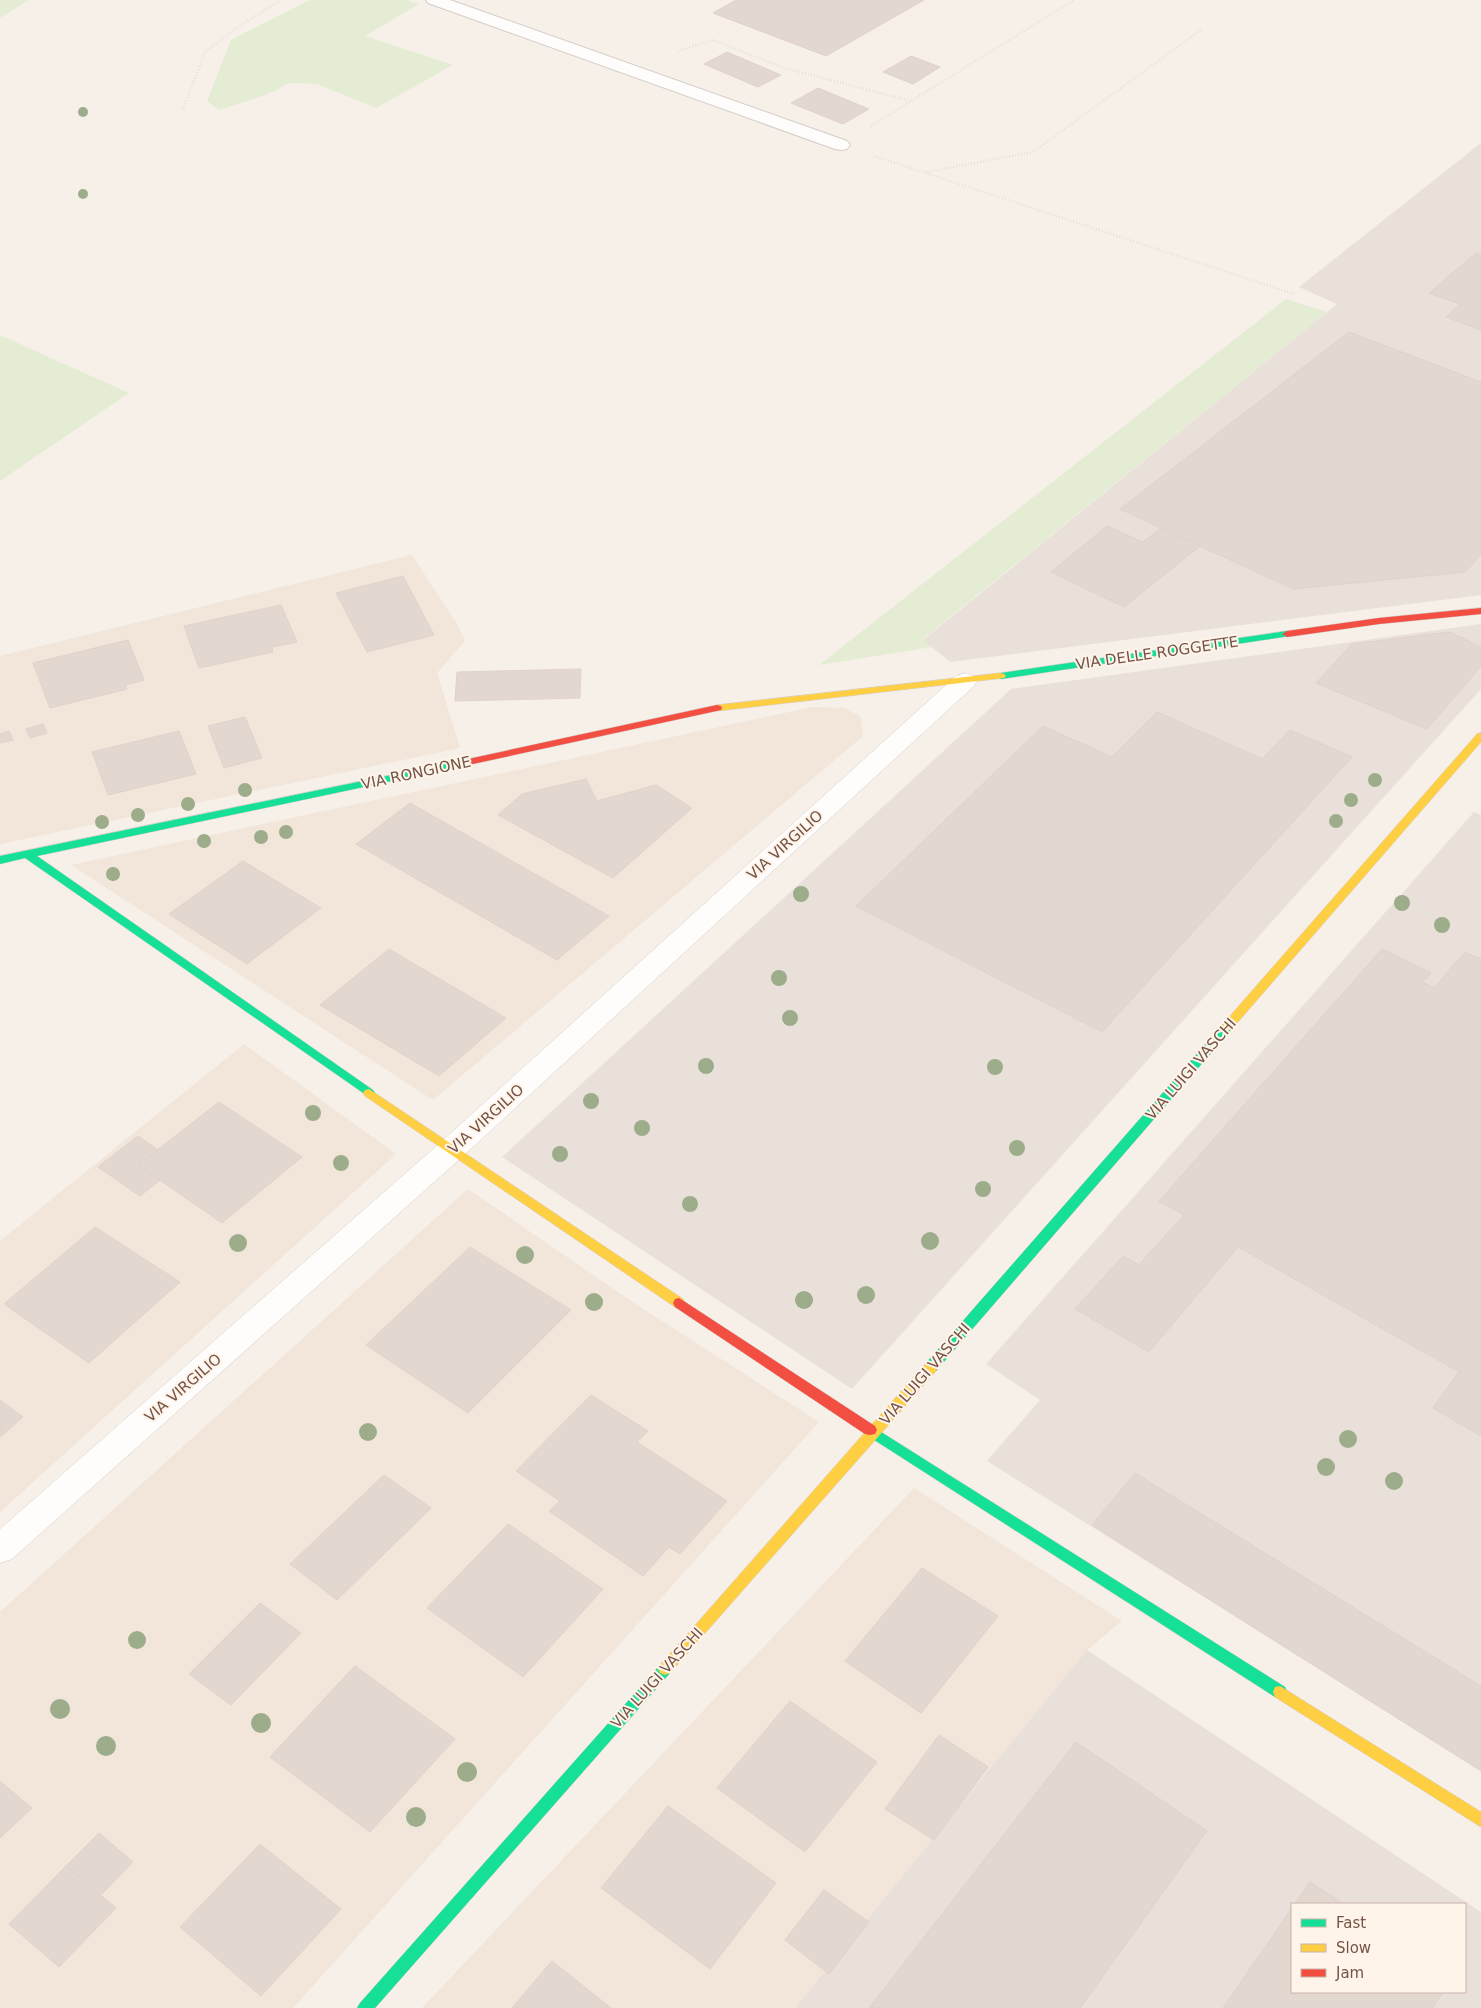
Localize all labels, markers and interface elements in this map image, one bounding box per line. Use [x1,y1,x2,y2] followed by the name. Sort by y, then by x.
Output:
[1074,633,1240,673] street label: VIA DELLE ROGGETTE
[359,753,473,793] street label: VIA RONGIONE
[744,806,826,884] street label: VIA VIRGILIO
[1142,1014,1240,1124] street label: VIA LUIGI VASCHI
[445,1080,527,1158] street label: VIA VIRGILIO
[876,1319,974,1429] street label: VIA LUIGI VASCHI
[141,1350,225,1426] street label: VIA VIRGILIO
[607,1624,707,1732] street label: VIA LUIGI VASCHI
[1291,1903,1466,1993] legend
[1336,1914,1366,1932] text: Fast
[1336,1939,1371,1957] text: Slow
[1335,1964,1364,1982] text: Jam

